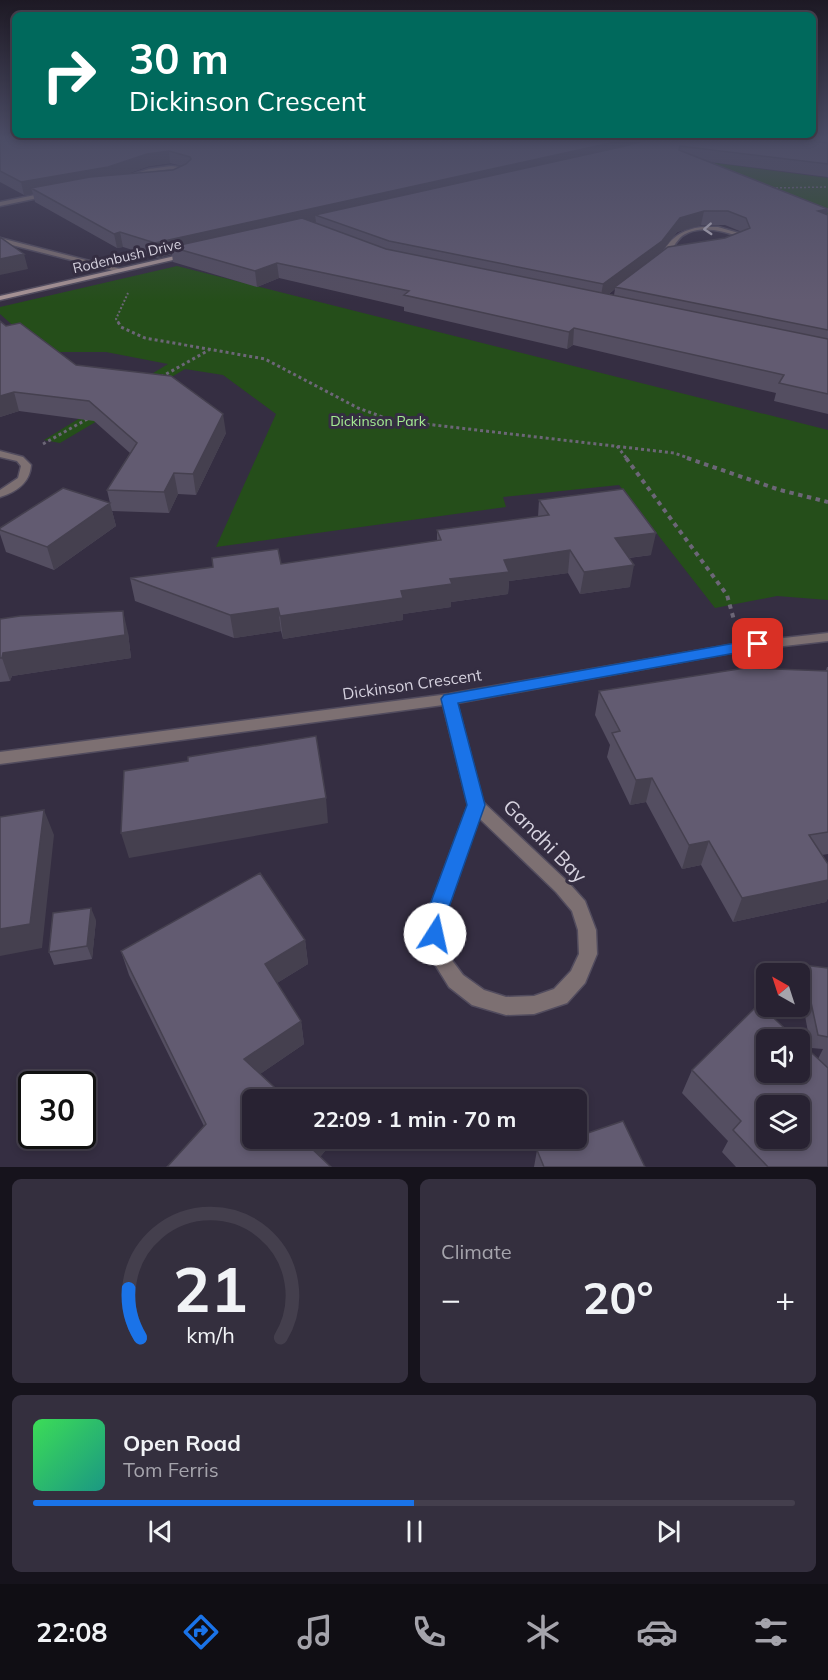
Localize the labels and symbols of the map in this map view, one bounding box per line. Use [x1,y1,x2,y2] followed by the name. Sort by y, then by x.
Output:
[703,223,712,236] one-way arrow
[71,235,183,277] street label: Rodenbush Drive
[330,412,427,430] park label: Dickinson Park
[732,618,783,669] pin
[341,664,483,704] street label: Dickinson Crescent
[498,794,593,888] street label: Gandhi Bay
[403,902,467,966] position arrow
[756,963,810,1017] north arrow
[18,1071,96,1149] speed limit sign: 30

